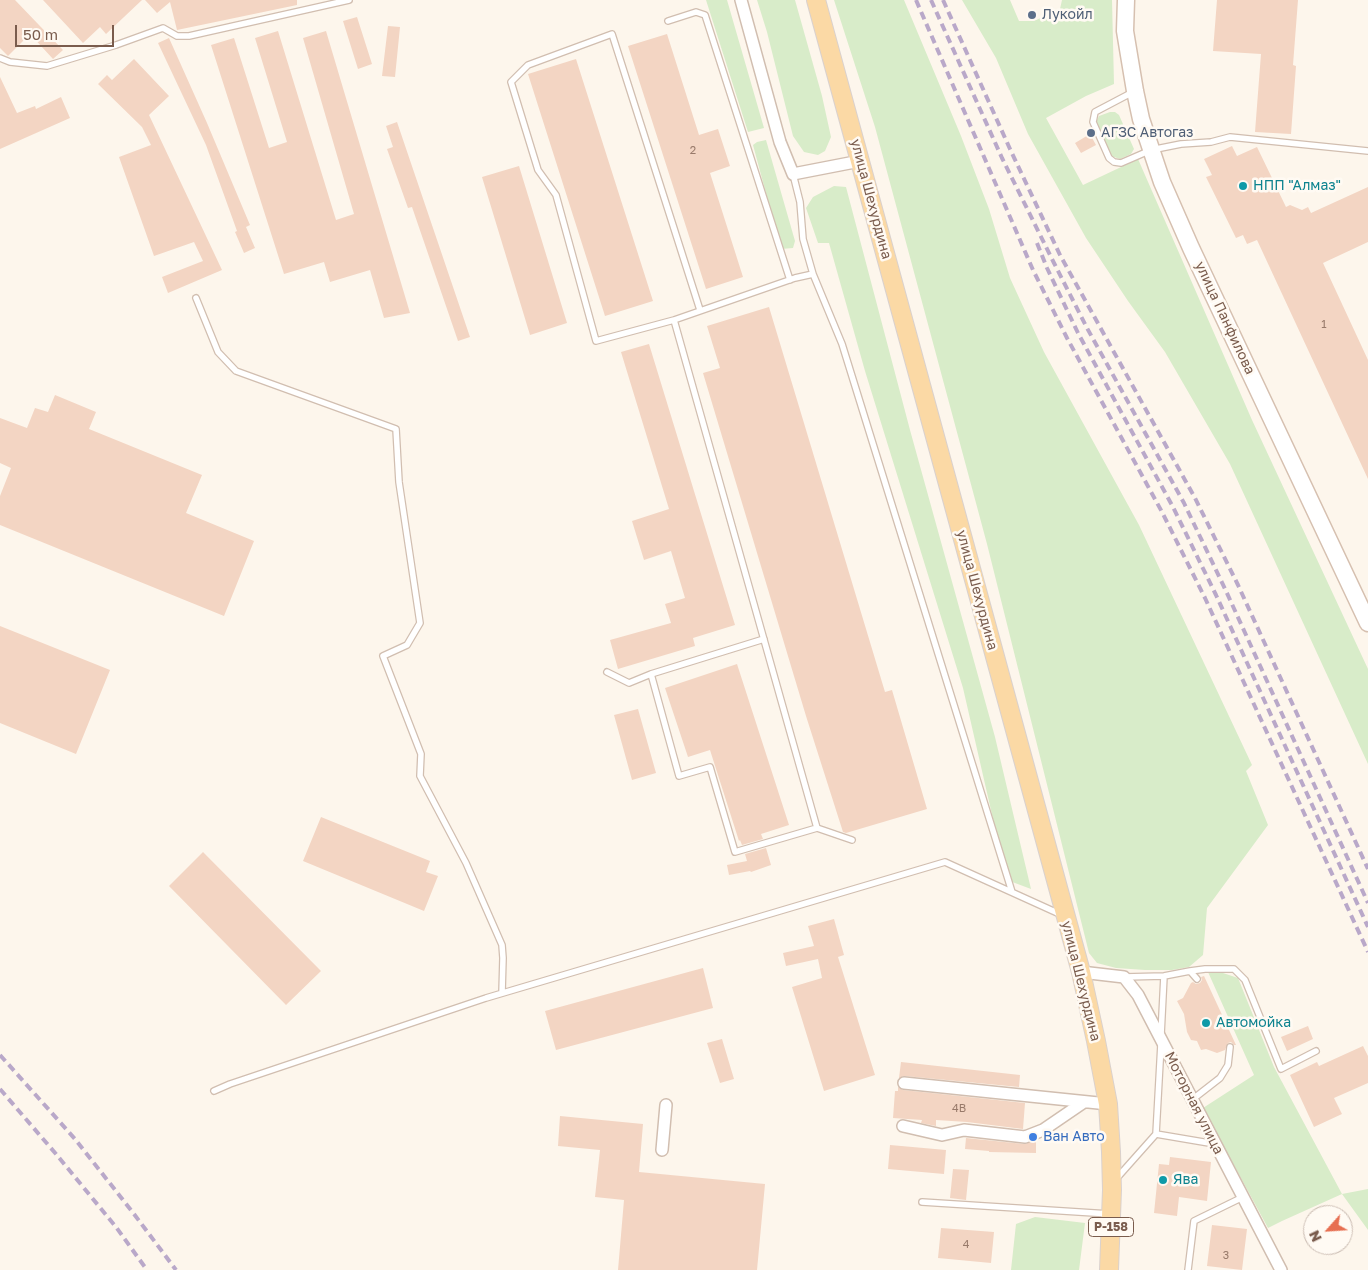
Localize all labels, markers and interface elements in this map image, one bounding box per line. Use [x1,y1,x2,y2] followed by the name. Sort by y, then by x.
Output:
[1042,7,1093,23] place label: Лукойл
[1026,9,1038,21] marker: Лукойл
[18,15,116,47] scale bar
[23,25,58,43] text: 50 m
[1101,125,1193,141] place label: АГЗС Автогаз
[1085,127,1097,139] marker: АГЗС Автогаз
[847,137,895,261] street label: улица Шехурдина
[690,144,696,158] house number: 2
[1253,178,1341,194] place label: НПП "Алмаз"
[1237,180,1249,192] marker: НПП "Алмаз"
[1191,259,1259,377] street label: улица Панфилова
[1321,318,1327,332] house number: 1
[953,528,1001,652] street label: улица Шехурдина
[1058,919,1104,1043] street label: улица Шехурдина
[1216,1015,1291,1031] place label: Автомойка
[1200,1017,1212,1029] marker: Автомойка
[1161,1049,1227,1157] street label: Моторная улица
[952,1102,966,1116] house number: 4В
[1043,1129,1105,1145] place label: Ван Авто
[1027,1131,1039,1143] marker: Ван Авто
[1173,1172,1198,1188] place label: Ява
[1157,1174,1169,1186] marker: Ява
[1303,1205,1353,1255] north arrow
[1088,1218,1134,1236] road number: Р-158
[1305,1228,1325,1245] text: N
[963,1238,969,1252] house number: 4
[1223,1249,1229,1263] house number: 3

